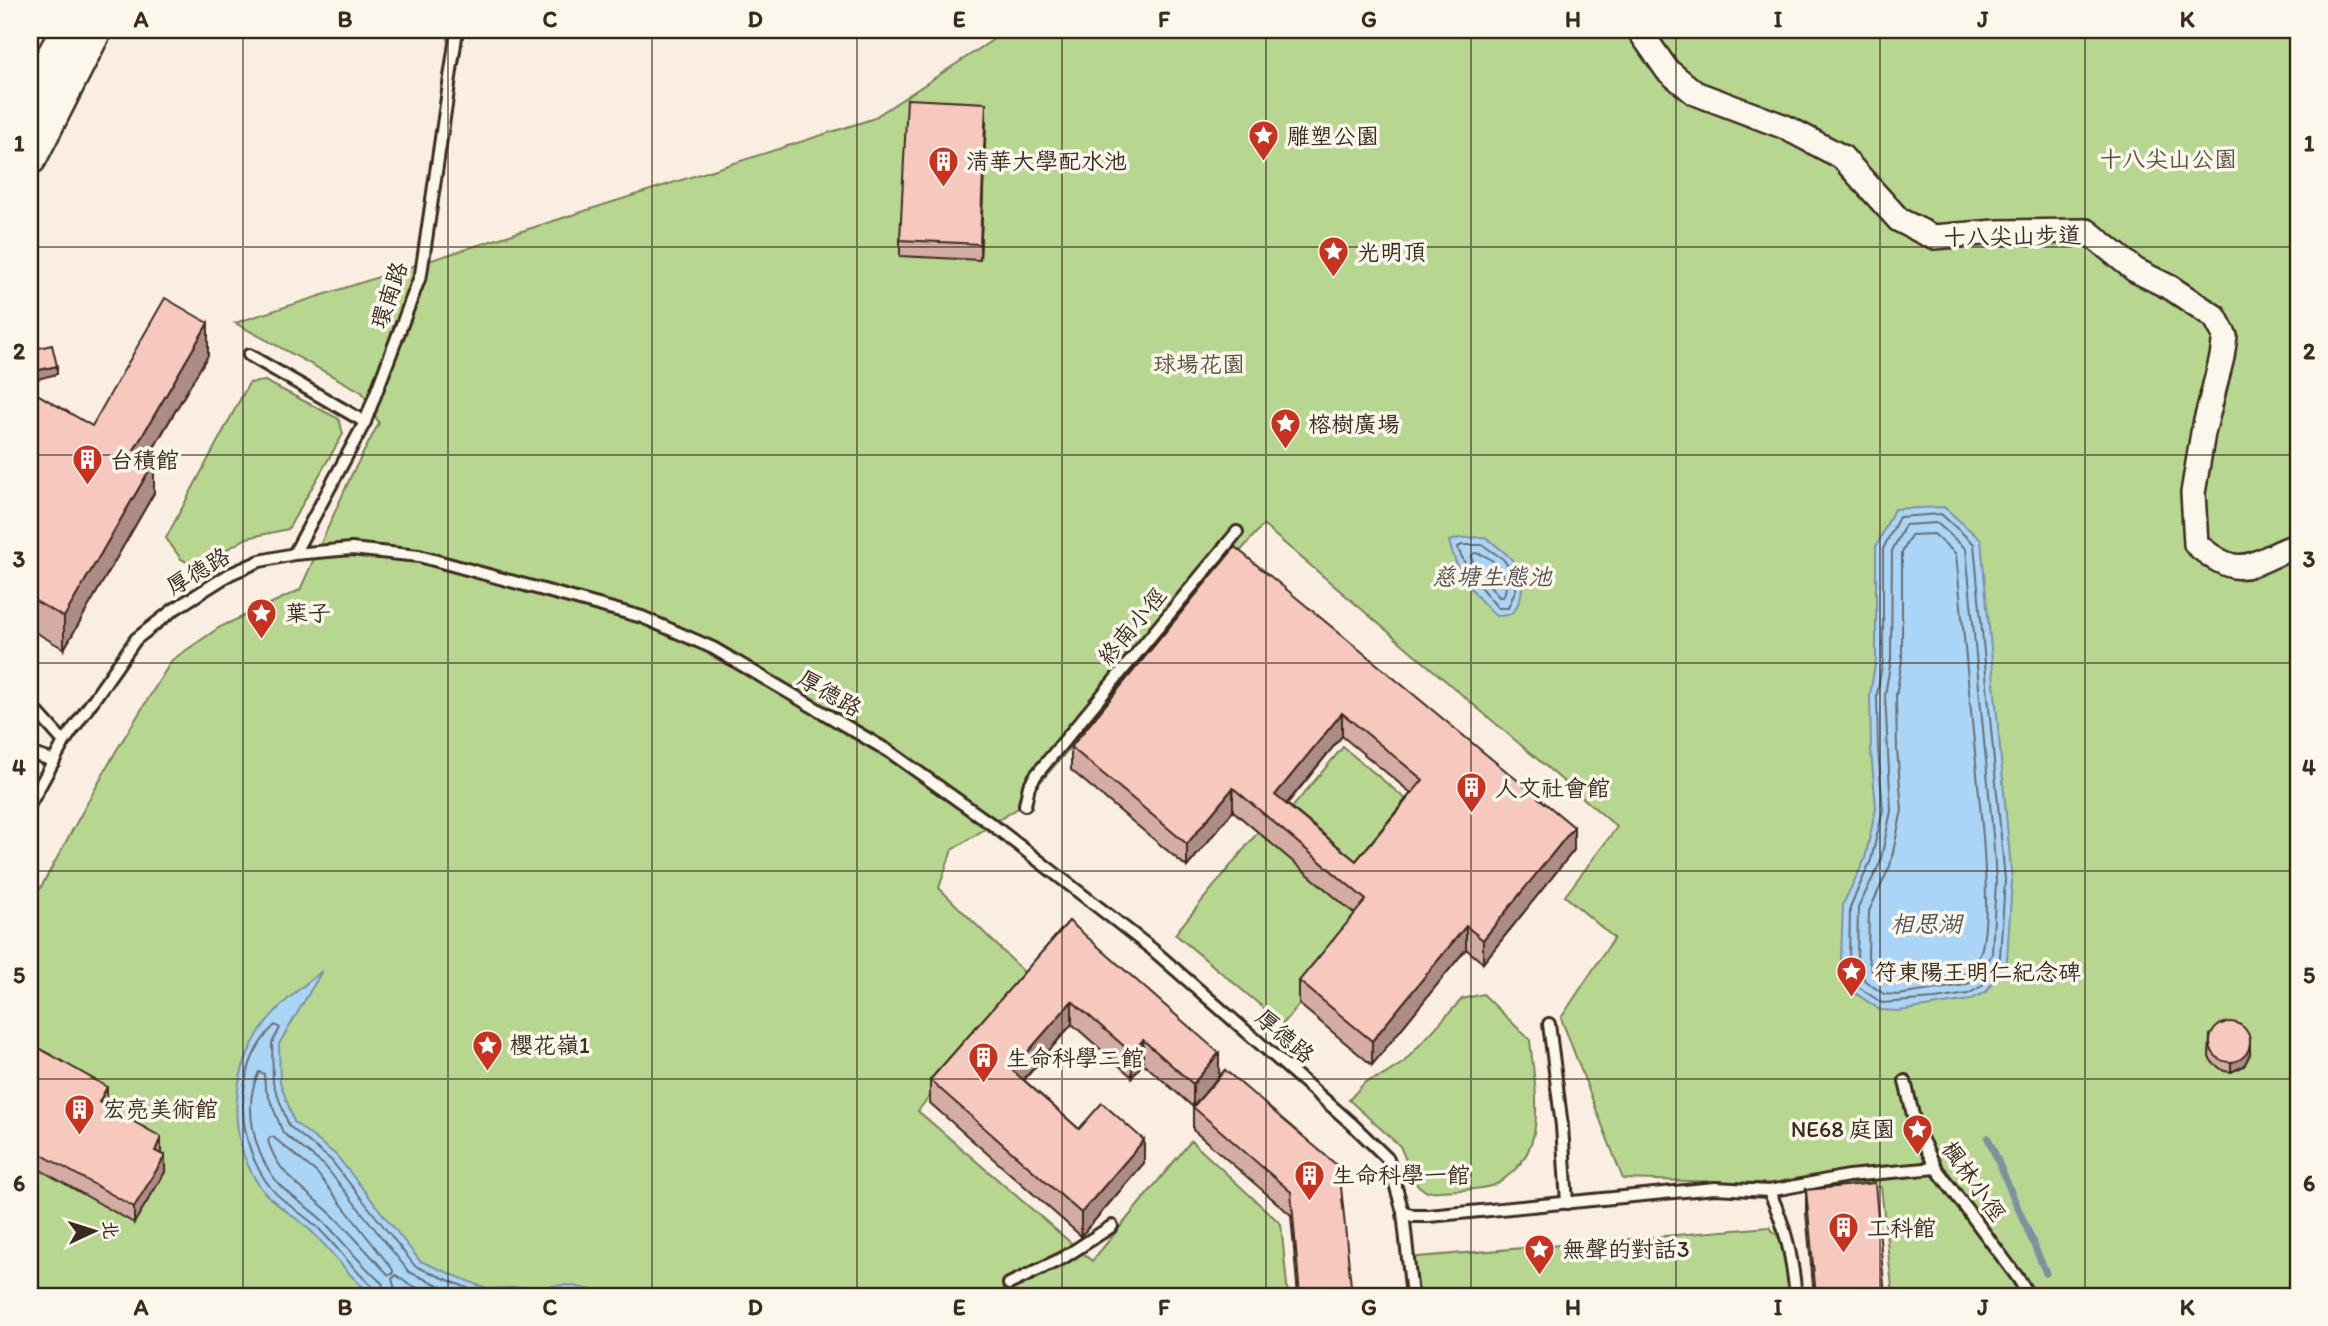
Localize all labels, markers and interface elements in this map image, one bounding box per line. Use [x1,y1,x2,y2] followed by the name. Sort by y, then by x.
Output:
[133,5,149,33] text: A
[338,5,353,33] text: B
[543,5,558,33] text: C
[747,5,763,33] text: D
[953,5,966,33] text: E
[1158,5,1171,33] text: F
[1361,5,1377,33] text: G
[1565,5,1581,33] text: H
[1774,5,1783,33] text: I
[1976,5,1989,33] text: J
[2180,5,2195,33] text: K
[1247,119,1281,163] place icon: 雕塑公園
[1287,122,1379,150] place label: 雕塑公園
[14,129,25,157] text: 1
[2304,129,2315,157] text: 1
[926,144,960,188] building icon: 清華大學配水池
[2099,145,2237,173] park label: 十八尖山公園
[966,147,1127,175] place label: 清華大學配水池
[1943,221,2081,251] street label: 十八尖山步道
[1317,235,1351,279] place icon: 光明頂
[1357,238,1426,266] place label: 光明頂
[365,258,413,332] street label: 環南路
[13,337,26,365] text: 2
[2303,337,2316,365] text: 2
[1153,350,1245,378] park label: 球場花園
[1268,407,1302,451] place icon: 榕樹廣場
[1308,410,1400,438] place label: 榕樹廣場
[70,443,104,487] building icon: 台積館
[110,446,179,474] place label: 台積館
[161,541,235,601] street label: 厚德路
[13,545,26,573] text: 3
[2303,545,2316,573] text: 3
[1432,562,1553,591] water label: 慈塘生態池
[1092,582,1172,670] street label: 終南小徑
[245,596,279,640] place icon: 葉子
[285,599,331,627] place label: 葉子
[793,664,867,722] street label: 厚德路
[12,753,26,781] text: 4
[2302,753,2316,781] text: 4
[1455,771,1489,815] building icon: 人文社會館
[1495,774,1610,802] place label: 人文社會館
[1890,909,1965,938] water label: 相思湖
[1834,955,1868,999] place icon: 符東陽王明仁紀念碑
[1874,958,2081,986] place label: 符東陽王明仁紀念碑
[13,961,25,989] text: 5
[2303,961,2315,989] text: 5
[1250,1003,1320,1069] street label: 厚德路
[470,1028,504,1072] place icon: 櫻花嶺1
[510,1031,590,1059] place label: 櫻花嶺1
[966,1041,1000,1085] building icon: 生命科學二館
[1006,1044,1144,1072] place label: 生命科學二館
[63,1092,97,1136] building icon: 宏亮美術館
[103,1095,218,1123] place label: 宏亮美術館
[1901,1112,1935,1156] place icon: NE68 庭園
[1791,1115,1895,1143] place label: NE68 庭園
[1936,1135,2012,1227] street label: 楓林小徑
[1292,1158,1326,1202] building icon: 生命科學一館
[1332,1161,1470,1189] place label: 生命科學一館
[13,1169,25,1197] text: 6
[2303,1169,2315,1197] text: 6
[60,1196,130,1266] north arrow
[1827,1211,1861,1255] building icon: 工科館
[1867,1214,1936,1242] place label: 工科館
[98,1220,123,1240] text: 北
[1522,1232,1556,1276] place icon: 無聲的對話3
[1562,1235,1690,1263] place label: 無聲的對話3
[133,1293,149,1321] text: A
[338,1293,353,1321] text: B
[543,1293,558,1321] text: C
[747,1293,763,1321] text: D
[953,1293,966,1321] text: E
[1158,1293,1171,1321] text: F
[1361,1293,1377,1321] text: G
[1565,1293,1581,1321] text: H
[1774,1293,1783,1321] text: I
[1976,1293,1989,1321] text: J
[2180,1293,2195,1321] text: K

